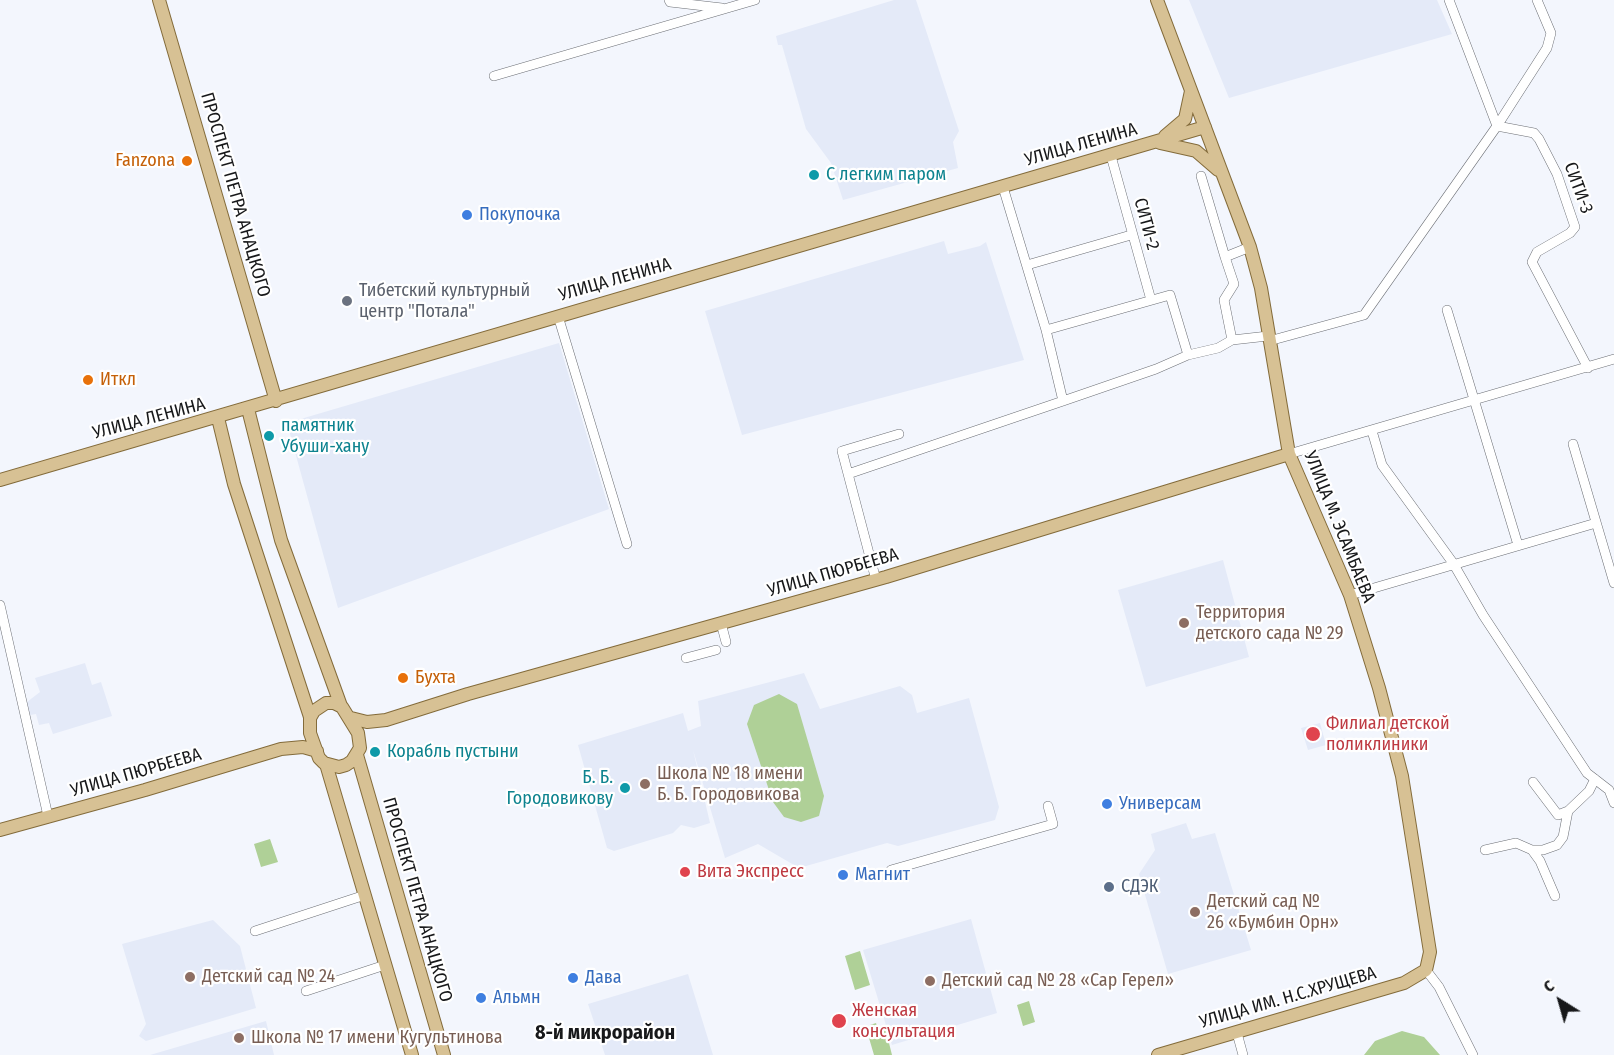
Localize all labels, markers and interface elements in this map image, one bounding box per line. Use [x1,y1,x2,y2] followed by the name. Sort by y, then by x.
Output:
[195,90,275,300] street label: ПРОСПЕКТ ПЕТРА АНАЦКОГО
[1022,119,1140,171] street label: УЛИЦА ЛЕНИНА
[115,150,175,172] place label: Fanzona
[180,154,194,168] marker: Fanzona
[1559,159,1597,217] street label: СИТИ-3
[826,164,946,186] place label: С легким паром
[807,168,821,182] marker: С легким паром
[1129,196,1163,252] street label: СИТИ-2
[479,204,561,226] place label: Покупочка
[460,208,474,222] marker: Покупочка
[556,254,674,306] street label: УЛИЦА ЛЕНИНА
[359,280,530,322] place label: Тибетский культурный центр "Потала"
[340,294,354,308] marker: Тибетский культурный центр "Потала"
[100,369,136,391] place label: Иткл
[81,373,95,387] marker: Иткл
[90,394,208,444] street label: УЛИЦА ЛЕНИНА
[281,415,369,458] place label: памятник Убуши-хану
[262,429,276,443] marker: памятник Убуши-хану
[1299,448,1379,606] street label: УЛИЦА М. ЭСАМБАЕВА
[765,544,901,602] street label: УЛИЦА ПЮРБЕЕВА
[1196,602,1343,644] place label: Территория детского сада № 29
[1177,616,1191,630] marker: Территория детского сада № 29
[415,667,456,689] place label: Бухта
[396,671,410,685] marker: Бухта
[1326,713,1450,756] place label: Филиал детской поликлиники
[1304,725,1322,743] marker: Филиал детской поликлиники
[387,741,519,763] place label: Корабль пустыни
[68,744,204,802] street label: УЛИЦА ПЮРБЕЕВА
[368,745,382,759] marker: Корабль пустыни
[657,763,803,806] place label: Школа № 18 имени Б. Б. Городовикова
[506,767,613,810] place label: Б. Б. Городовикову
[638,777,652,791] marker: Школа № 18 имени Б. Б. Городовикова
[618,781,632,795] marker: Б. Б. Городовикову
[1119,793,1201,815] place label: Универсам
[377,795,457,1005] street label: ПРОСПЕКТ ПЕТРА АНАЦКОГО
[1100,797,1114,811] marker: Универсам
[697,861,804,883] place label: Вита Экспресс
[855,864,910,886] place label: Магнит
[678,865,692,879] marker: Вита Экспресс
[836,868,850,882] marker: Магнит
[1121,876,1158,898] place label: СДЭК
[1102,880,1116,894] marker: СДЭК
[1207,891,1339,934] place label: Детский сад № 26 «Бумбин Орн»
[1188,905,1202,919] marker: Детский сад № 26 «Бумбин Орн»
[1197,962,1379,1034] street label: УЛИЦА ИМ. Н.С.ХРУЩЕВА
[202,966,335,988] place label: Детский сад № 24
[585,967,622,989] place label: Дава
[183,970,197,984] marker: Детский сад № 24
[942,970,1174,992] place label: Детский сад № 28 «Сар Герел»
[566,971,580,985] marker: Дава
[1530,971,1590,1031] north arrow
[923,974,937,988] marker: Детский сад № 28 «Сар Герел»
[1540,976,1558,996] text: С
[493,987,541,1009] place label: Альмн
[474,991,488,1005] marker: Альмн
[852,1000,955,1042] place label: Женская консультация
[830,1012,848,1030] marker: Женская консультация
[535,1021,675,1045] district label: 8-й микрорайон
[251,1027,503,1049] place label: Школа № 17 имени Кугультинова
[232,1031,246,1045] marker: Школа № 17 имени Кугультинова

